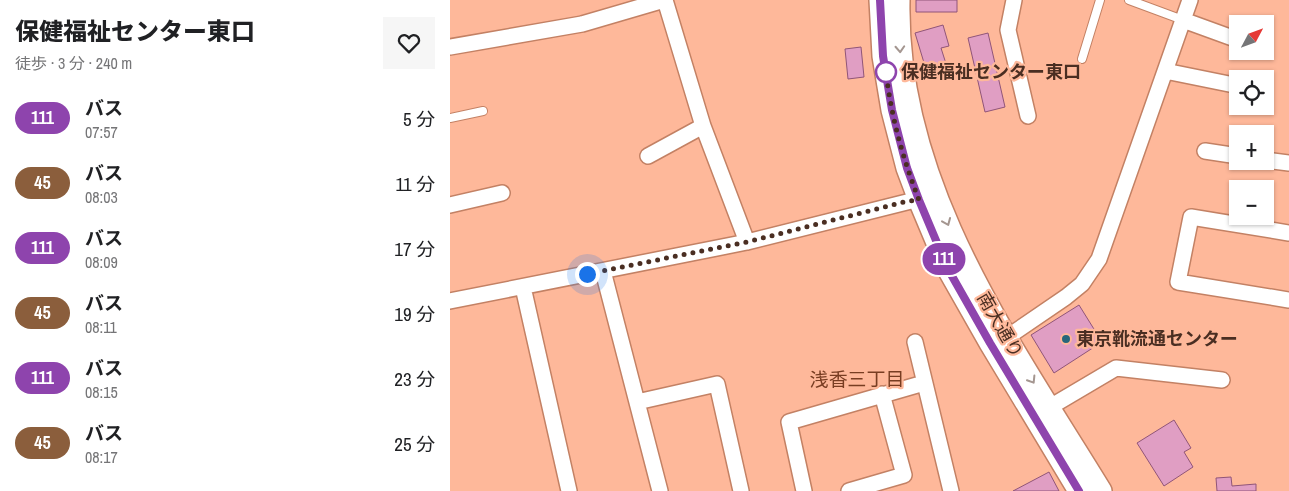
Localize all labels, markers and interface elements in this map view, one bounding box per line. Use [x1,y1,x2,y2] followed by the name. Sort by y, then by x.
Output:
[15,15,255,47] text: 保健福祉センター東口
[1229,15,1274,60] north arrow
[1229,15,1274,225] map controls
[383,17,435,69] button: heart
[895,45,906,53] one-way arrow
[15,52,132,74] text: 徒歩 · 3 分 · 240 m
[901,59,1081,84] place label: 保健福祉センター東口
[875,61,897,83] marker: 保健福祉センター東口
[1229,70,1274,115] button: locate
[85,95,123,121] text: バス
[31,105,54,130] text: 111
[403,106,435,132] text: 5 分
[85,121,118,143] text: 07:57
[1229,125,1274,170] button: +
[85,160,123,186] text: バス
[34,170,51,195] text: 45
[395,171,435,197] text: 11 分
[1229,180,1274,225] button: −
[85,186,118,208] text: 08:03
[942,217,952,225] one-way arrow
[85,225,123,251] text: バス
[31,235,54,260] text: 111
[394,236,435,262] text: 17 分
[915,243,973,275] line badge: 111
[932,246,956,271] text: 111
[85,251,118,273] text: 08:09
[575,262,600,287] your location
[972,287,1029,362] street label: 南大通り
[85,290,123,316] text: バス
[34,300,51,325] text: 45
[394,301,435,327] text: 19 分
[85,316,117,338] text: 08:11
[1076,326,1238,351] place label: 東京靴流通センター
[1060,333,1072,345] marker: 東京靴流通センター
[85,355,123,381] text: バス
[31,365,54,390] text: 111
[394,366,435,392] text: 23 分
[809,366,905,392] district label: 浅香三丁目
[1026,374,1036,383] one-way arrow
[85,381,118,403] text: 08:15
[85,420,123,446] text: バス
[34,430,51,455] text: 45
[394,431,435,457] text: 25 分
[85,446,118,468] text: 08:17

